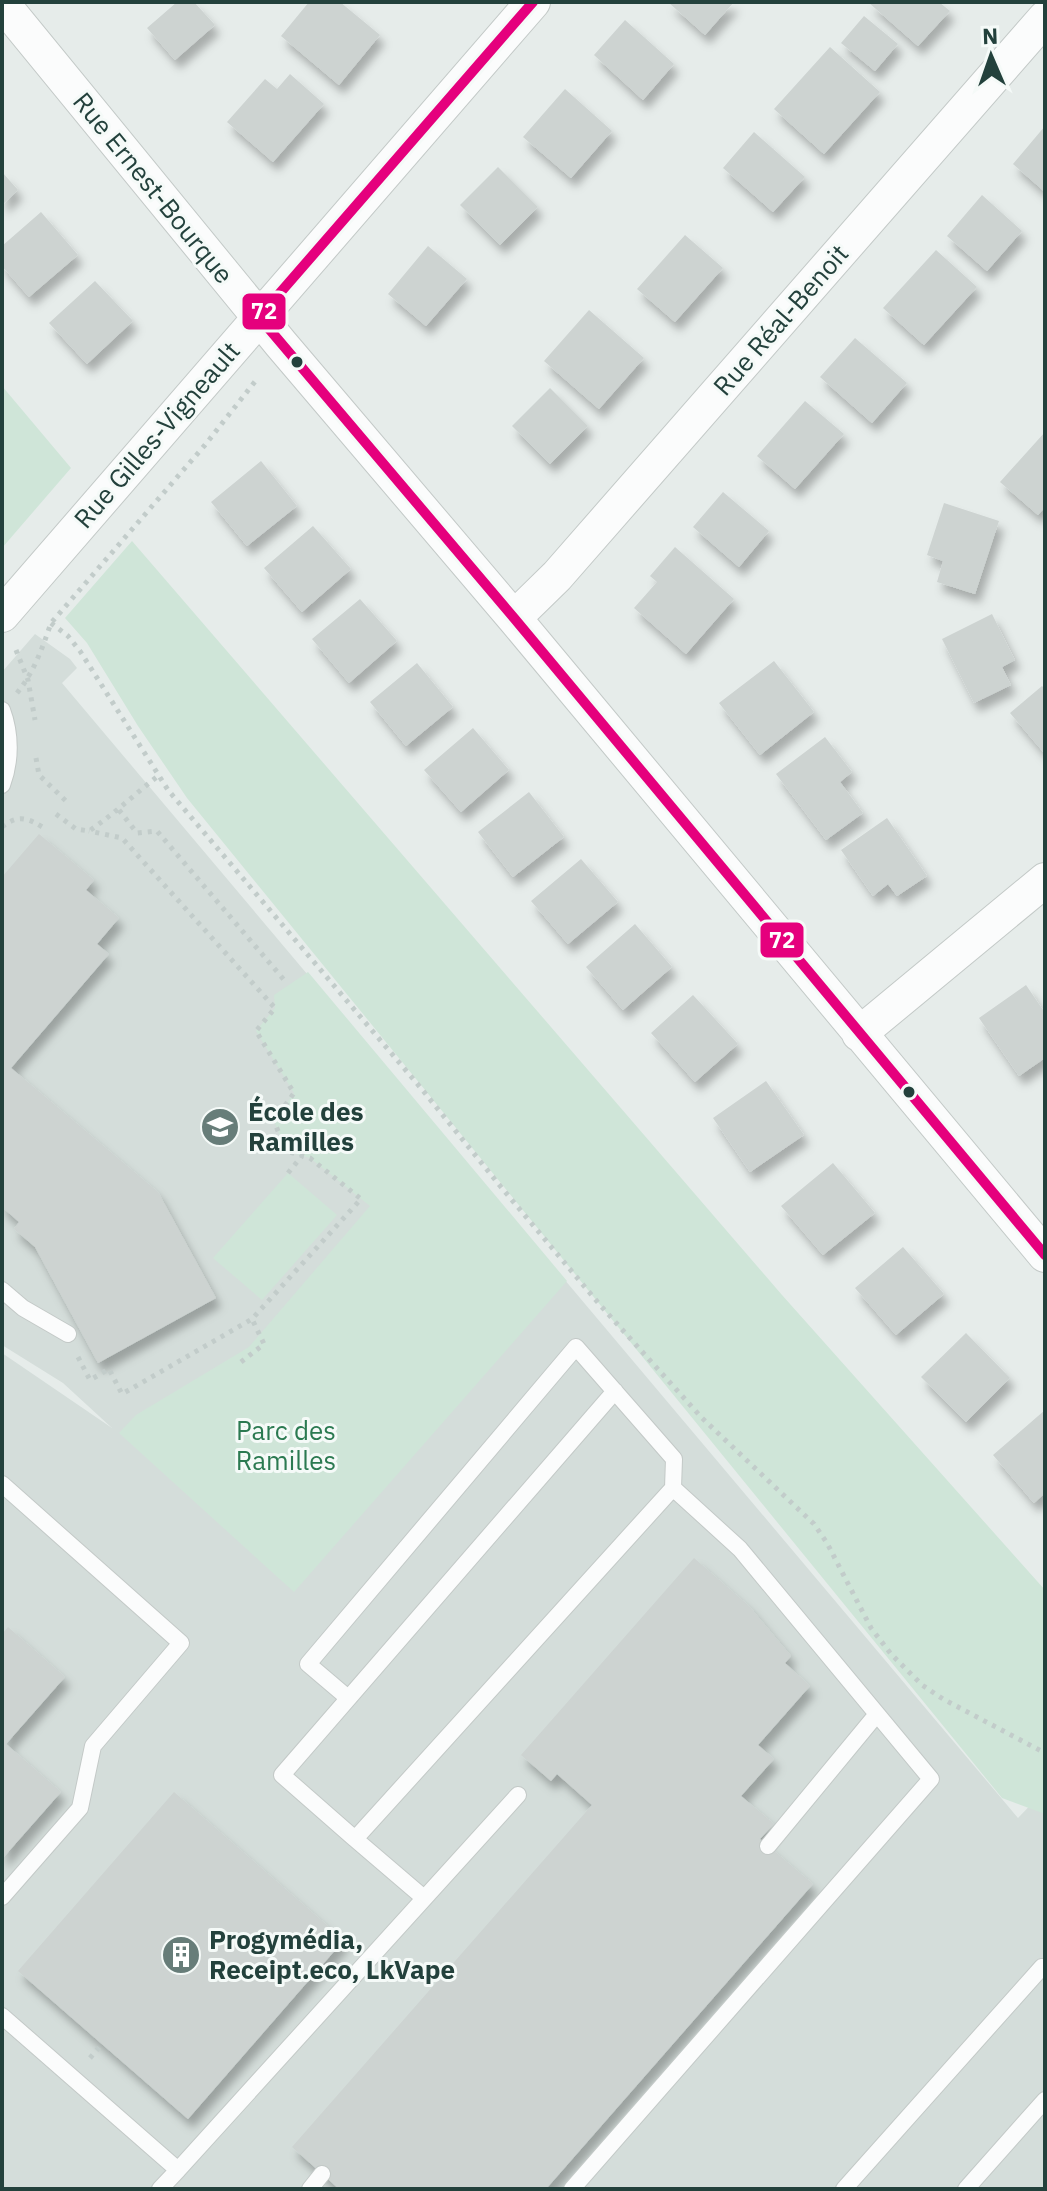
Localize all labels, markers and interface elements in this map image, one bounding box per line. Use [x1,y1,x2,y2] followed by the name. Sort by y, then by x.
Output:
[951,16,1031,96] north arrow
[982,21,999,50] text: N
[66,85,242,290] street label: Rue Ernest-Bourque
[705,237,855,402] street label: Rue Réal-Benoit
[241,292,287,331] line badge: 72
[251,296,277,325] text: 72
[66,334,247,535] street label: Rue Gilles-Vigneault
[289,354,305,370] unlabelled marker
[759,921,805,959] line badge: 72
[769,925,795,954] text: 72
[901,1084,917,1100] unlabelled marker
[248,1094,364,1158] place label: École des Ramilles
[199,1106,241,1148] school or university icon: École des Ramilles
[236,1413,336,1477] park label: Parc des Ramilles
[209,1922,455,1986] place label: Progymédia, Receipt.eco, LkVape
[160,1934,202,1976] building icon: Progymédia, Receipt.eco, LkVape

